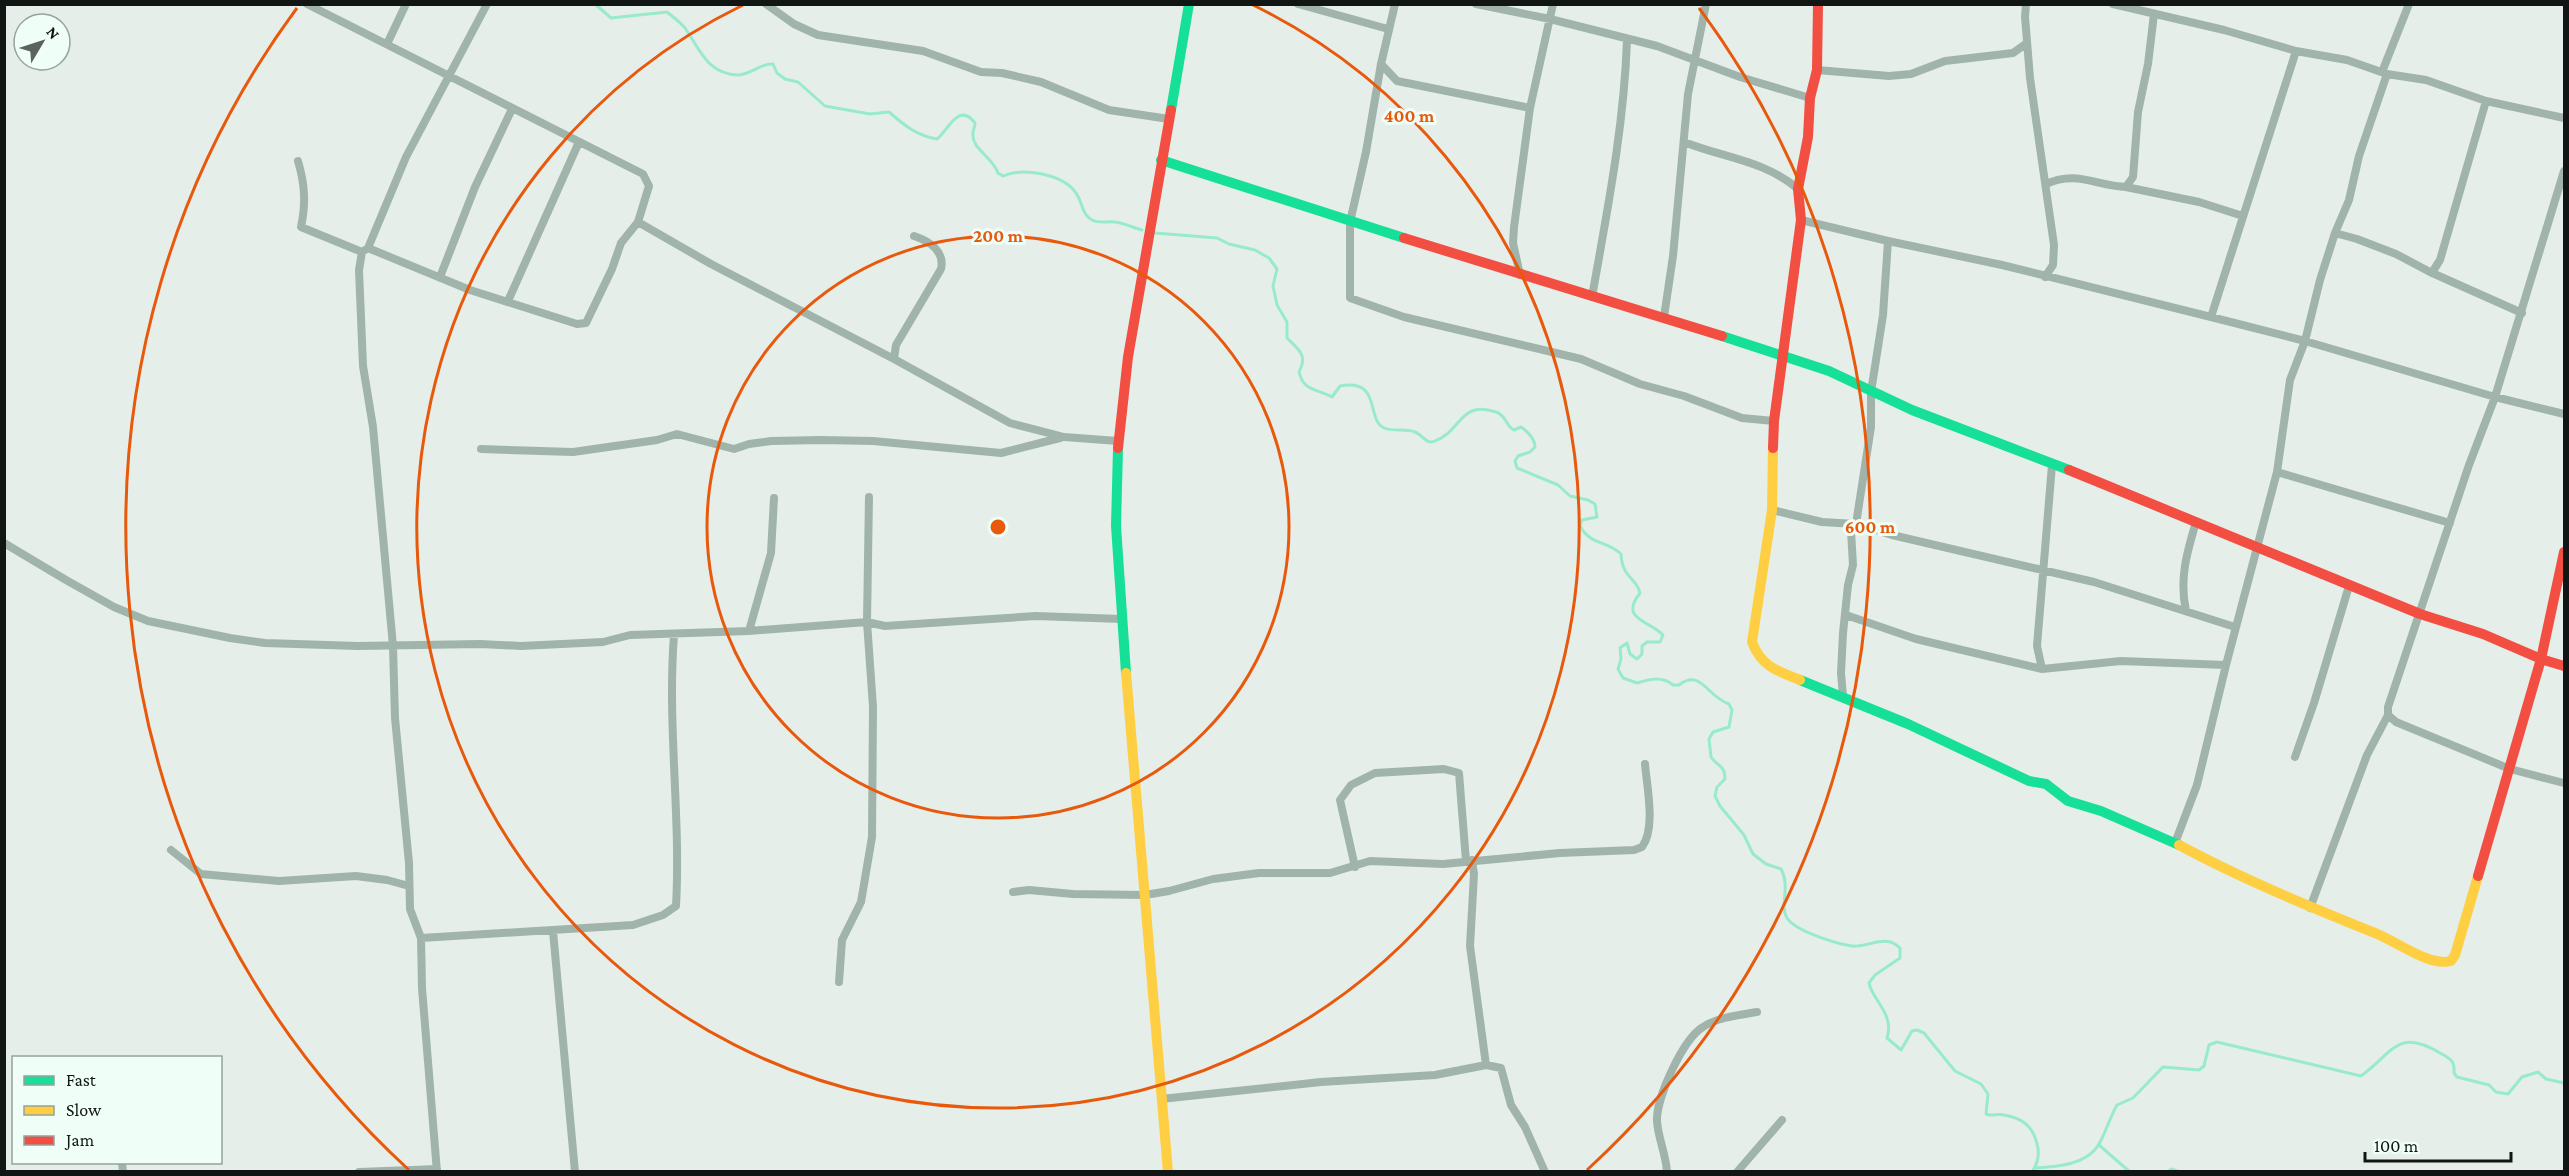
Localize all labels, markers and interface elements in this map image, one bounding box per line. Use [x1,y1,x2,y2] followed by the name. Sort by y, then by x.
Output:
[12,12,72,72] north arrow
[43,23,63,43] text: N
[1384,106,1435,126] text: 400 m
[973,226,1024,246] text: 200 m
[988,517,1008,537] centre of rings
[1845,517,1896,537] text: 600 m
[12,1056,222,1164] legend
[66,1070,97,1090] text: Fast
[66,1100,102,1120] text: Slow
[2365,1125,2510,1163] scale bar
[64,1130,95,1150] text: Jam
[2374,1136,2419,1156] text: 100 m

